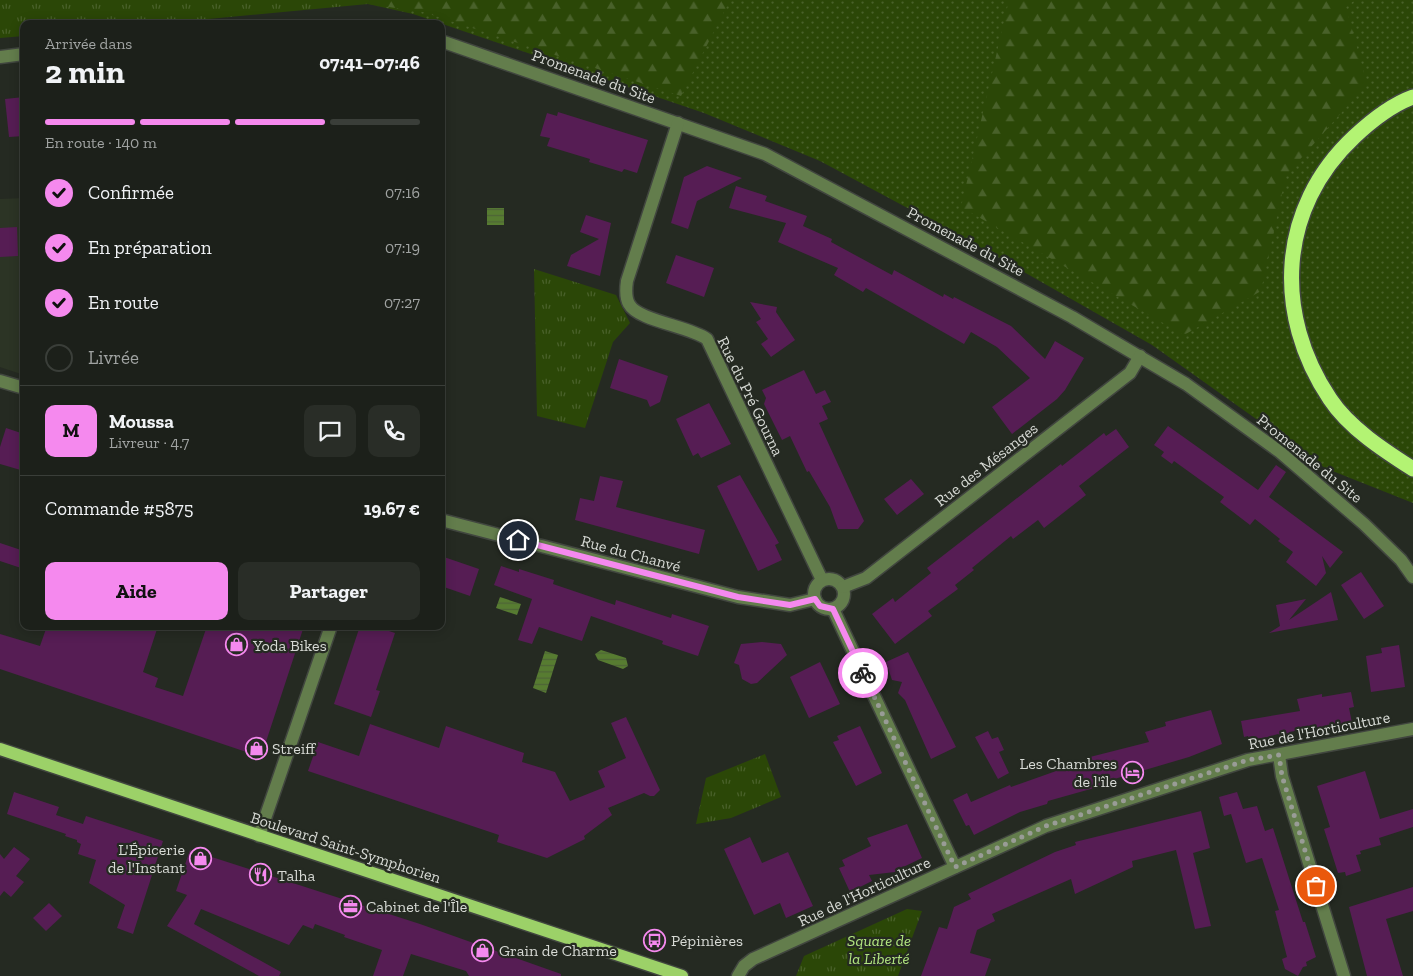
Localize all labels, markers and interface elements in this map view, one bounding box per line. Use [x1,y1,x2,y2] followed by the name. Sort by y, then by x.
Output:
[45,34,132,53] text: Arrivée dans
[529,45,658,108] street label: Promenade du Site
[319,51,420,74] text: 07:41–07:46
[45,53,125,91] text: 2 min
[45,133,157,152] text: En route · 140 m
[45,179,73,207] icon: check
[88,181,174,204] text: Confirmée
[385,183,420,202] text: 07:16
[904,203,1028,280] street label: Promenade du Site
[45,234,73,262] icon: check
[88,236,212,259] text: En préparation
[385,238,420,257] text: 07:19
[45,289,73,317] icon: check
[88,291,159,314] text: En route
[384,293,420,312] text: 07:27
[713,333,788,459] street label: Rue du Pré Gourna
[88,346,139,369] text: Livrée
[304,405,356,457] button: chat
[368,405,420,457] button: phone
[109,410,174,433] text: Moussa
[1253,410,1366,507] street label: Promenade du Site
[931,418,1042,510] street label: Rue des Mésanges
[62,419,80,442] text: M
[109,433,189,452] text: Livreur · 4.7
[45,497,193,520] text: Commande #5875
[364,497,420,520] text: 19.67 €
[497,519,539,561] pin
[504,526,532,554] icon: home
[579,531,683,576] street label: Rue du Chanvé
[45,562,228,620] button: Aide
[238,562,420,620] button: Partager
[225,633,249,657] shop icon: Yoda Bikes
[252,636,327,655] place label: Yoda Bikes
[838,648,888,698] courier
[849,659,877,687] icon: bike
[1247,707,1392,754] street label: Rue de l'Horticulture
[244,736,268,760] shop icon: Streiff
[272,739,316,758] place label: Streiff
[1019,754,1117,791] place label: Les Chambres de l'île
[1121,760,1145,784] hotel icon: Les Chambres de l'île
[248,808,444,888] street label: Boulevard Saint-Symphorien
[108,840,185,877] place label: L'Épicerie de l'Instant
[189,846,213,870] shop icon: L'Épicerie de l'Instant
[795,852,933,930] street label: Rue de l'Horticulture
[249,863,273,887] restaurant icon: Talha
[1295,865,1337,907] pin
[277,866,315,885] place label: Talha
[1302,872,1330,900] icon: bag
[338,894,362,918] office icon: Cabinet de l'Île
[366,897,467,916] place label: Cabinet de l'Île
[643,928,667,952] bus stop icon: Pépinières
[671,931,743,950] place label: Pépinières
[847,931,911,968] park label: Square de la Liberté
[471,938,495,962] shop icon: Grain de Charme
[499,941,617,960] place label: Grain de Charme

